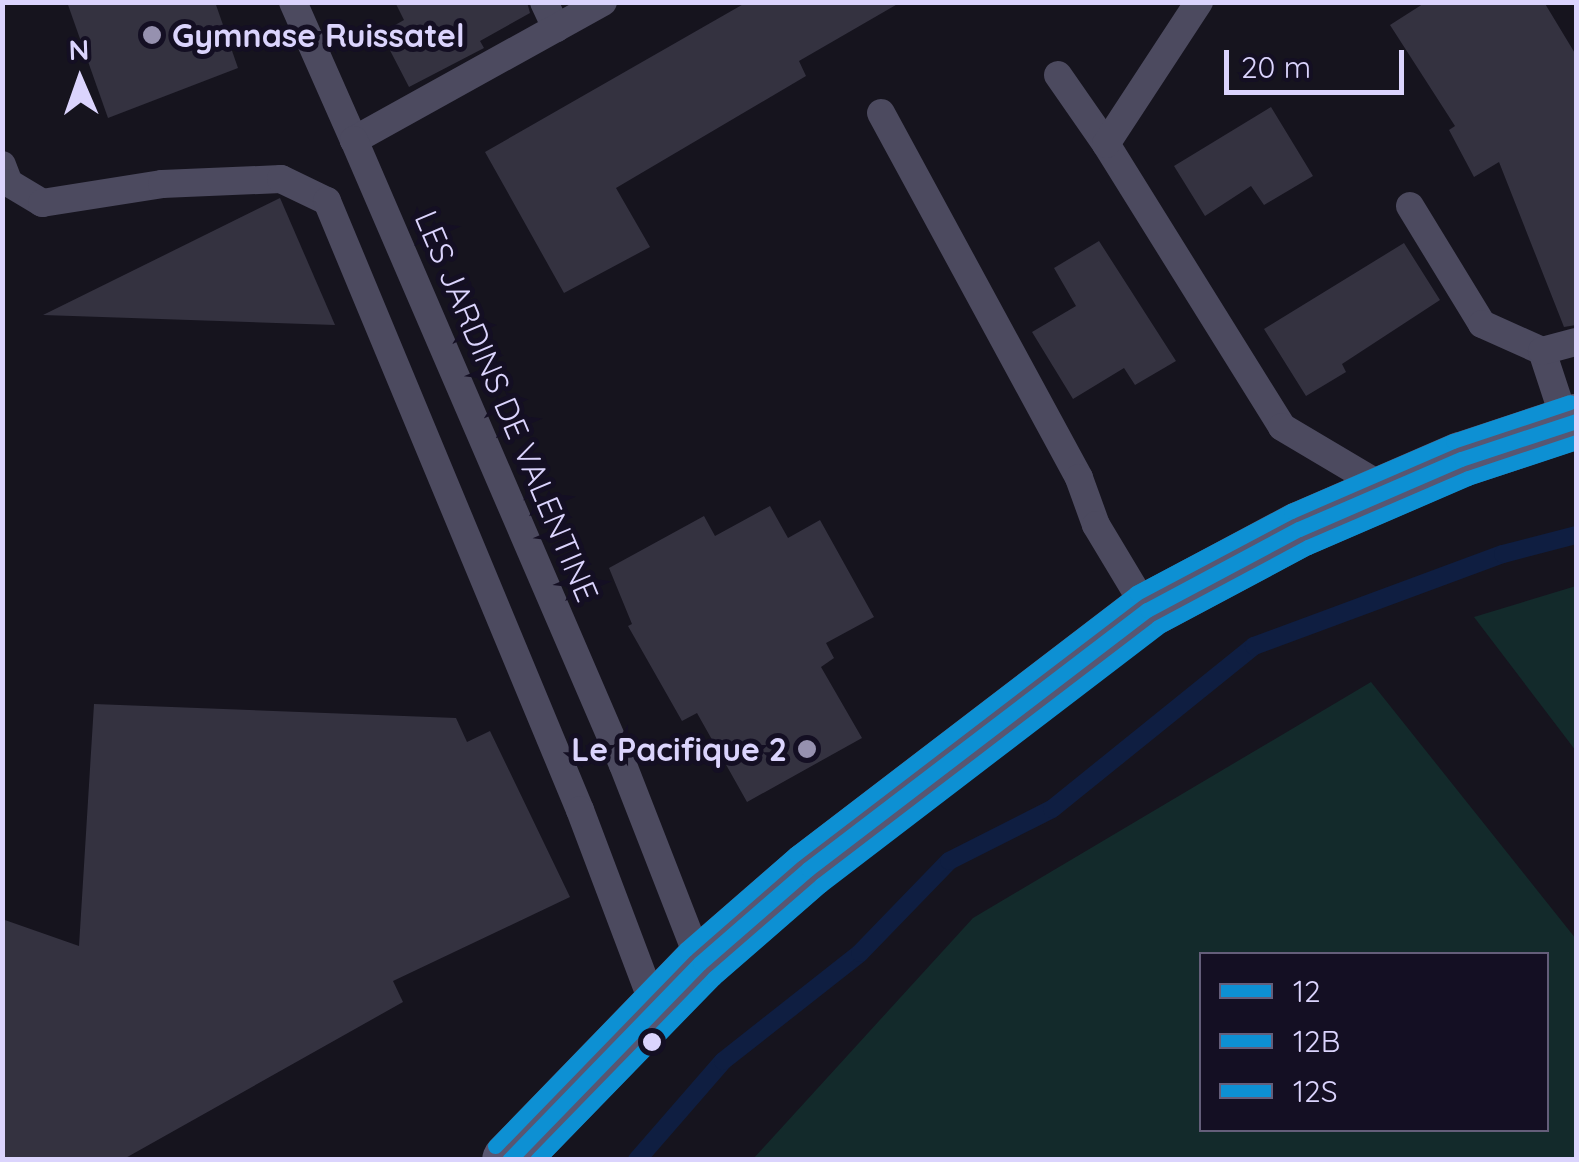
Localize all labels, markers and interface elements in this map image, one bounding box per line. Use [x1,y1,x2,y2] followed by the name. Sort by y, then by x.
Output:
[172,16,465,54] place label: Gymnase Ruissatel
[141,24,163,46] marker: Gymnase Ruissatel
[30,30,130,130] north arrow
[1229,30,1409,92] scale bar
[68,32,90,67] text: N
[1241,48,1311,86] text: 20 m
[407,205,607,607] street label: LES JARDINS DE VALENTINE
[571,730,787,768] place label: Le Pacifique 2
[796,738,818,760] marker: Le Pacifique 2
[1199,952,1549,1132] legend
[1293,972,1321,1010] text: 12
[1293,1022,1340,1060] text: 12B
[642,1032,662,1052] unlabelled marker
[1293,1072,1338,1110] text: 12S

